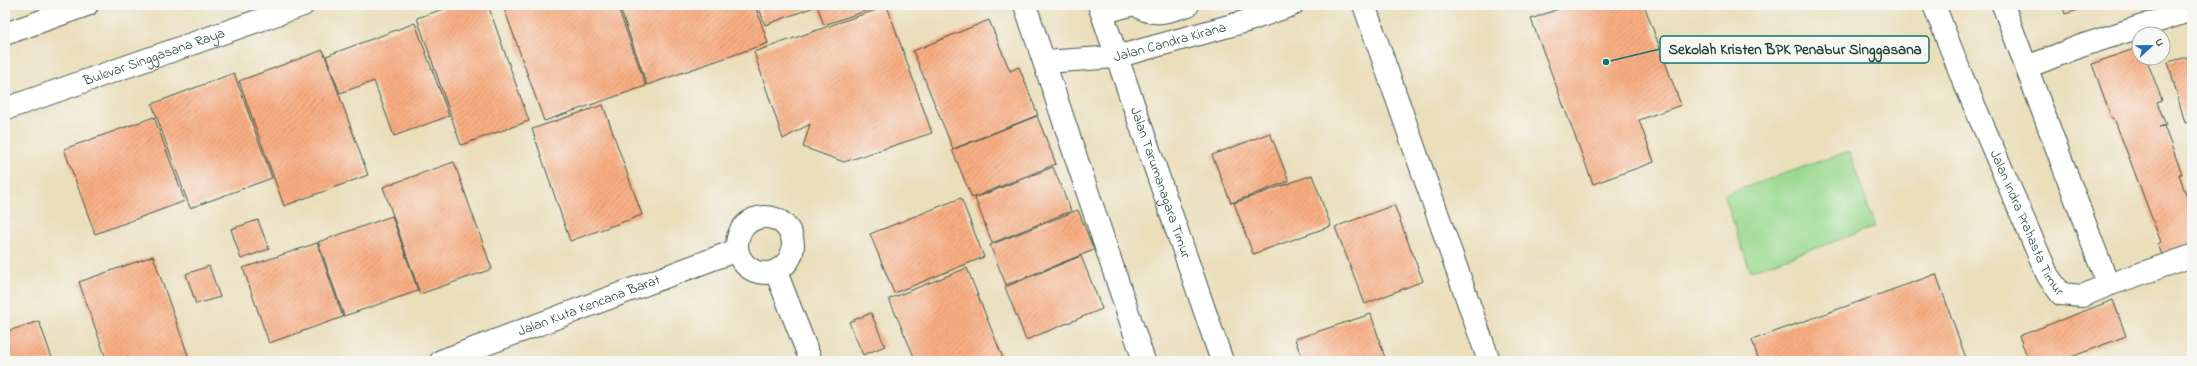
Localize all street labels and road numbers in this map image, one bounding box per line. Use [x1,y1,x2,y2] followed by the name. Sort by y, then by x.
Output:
[1111,17,1228,68] street label: Jalan Candra Kirana
[80,23,228,92] street label: Bulevar Singgasana Raya
[1125,104,1196,262] street label: Jalan Tarumanagara Timur
[1984,147,2070,301] street label: Jalan Indra Prahasta Timur
[515,269,663,342] street label: Jalan Kuta Kencana Barat

